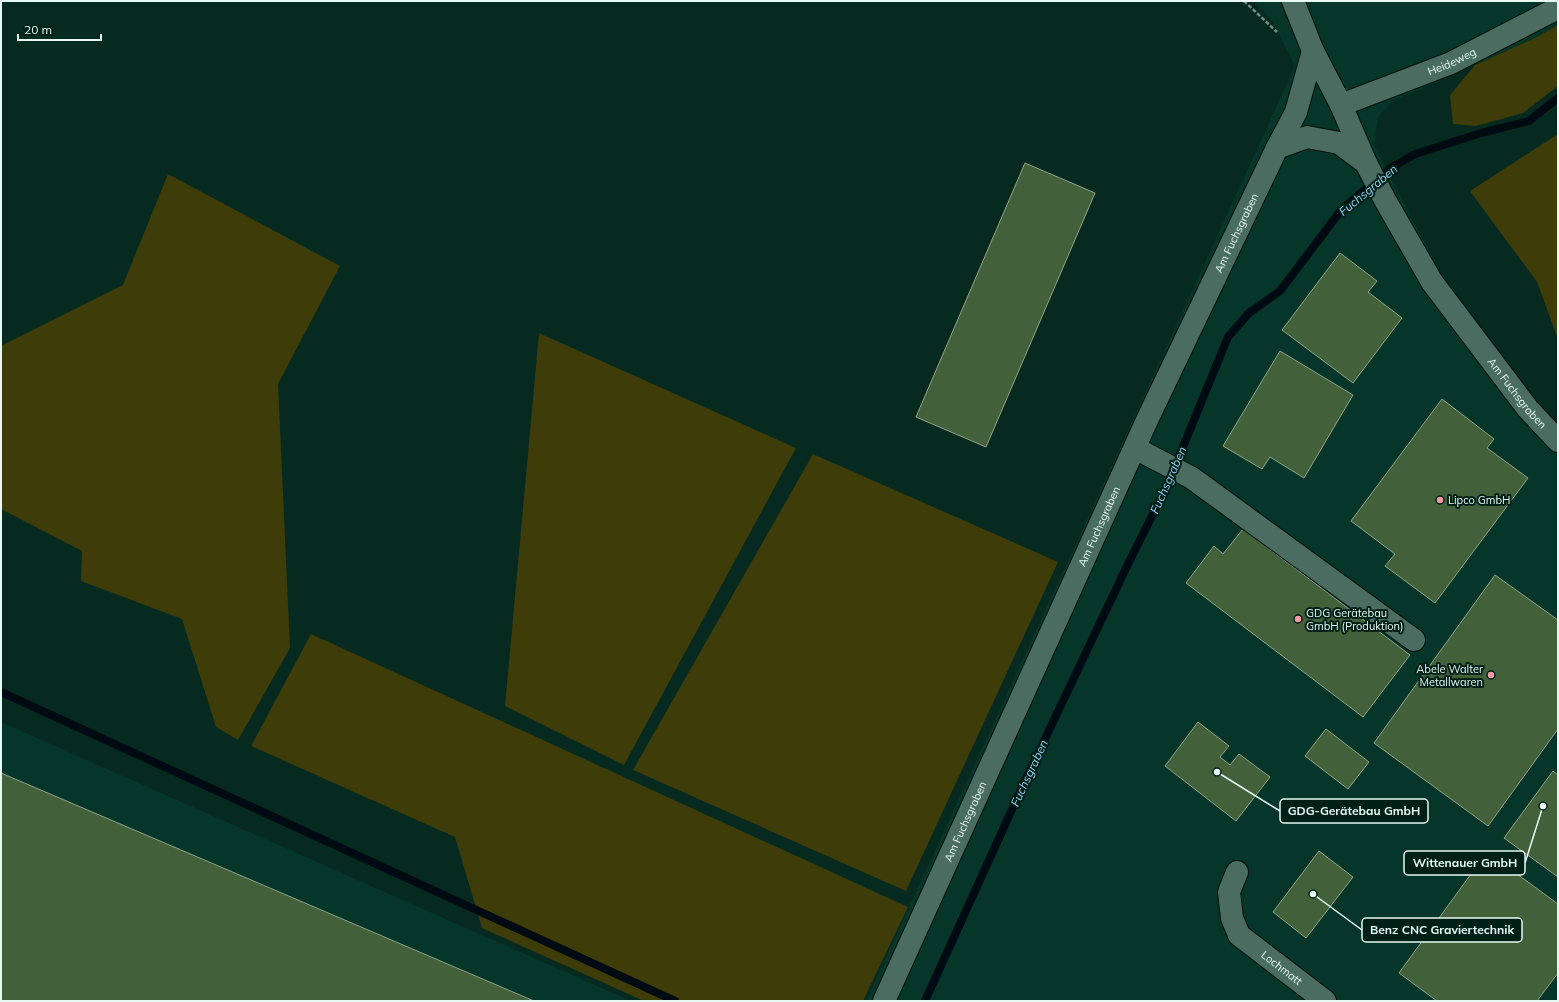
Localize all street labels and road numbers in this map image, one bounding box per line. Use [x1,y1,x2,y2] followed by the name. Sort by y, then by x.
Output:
[1426,44,1478,78] street label: Heideweg
[1211,191,1261,275] street label: Am Fuchsgraben
[1485,355,1550,431] street label: Am Fuchsgraben
[1075,484,1123,569] street label: Am Fuchsgraben
[941,779,990,864] street label: Am Fuchsgraben
[1258,948,1305,988] street label: Lochmatt

